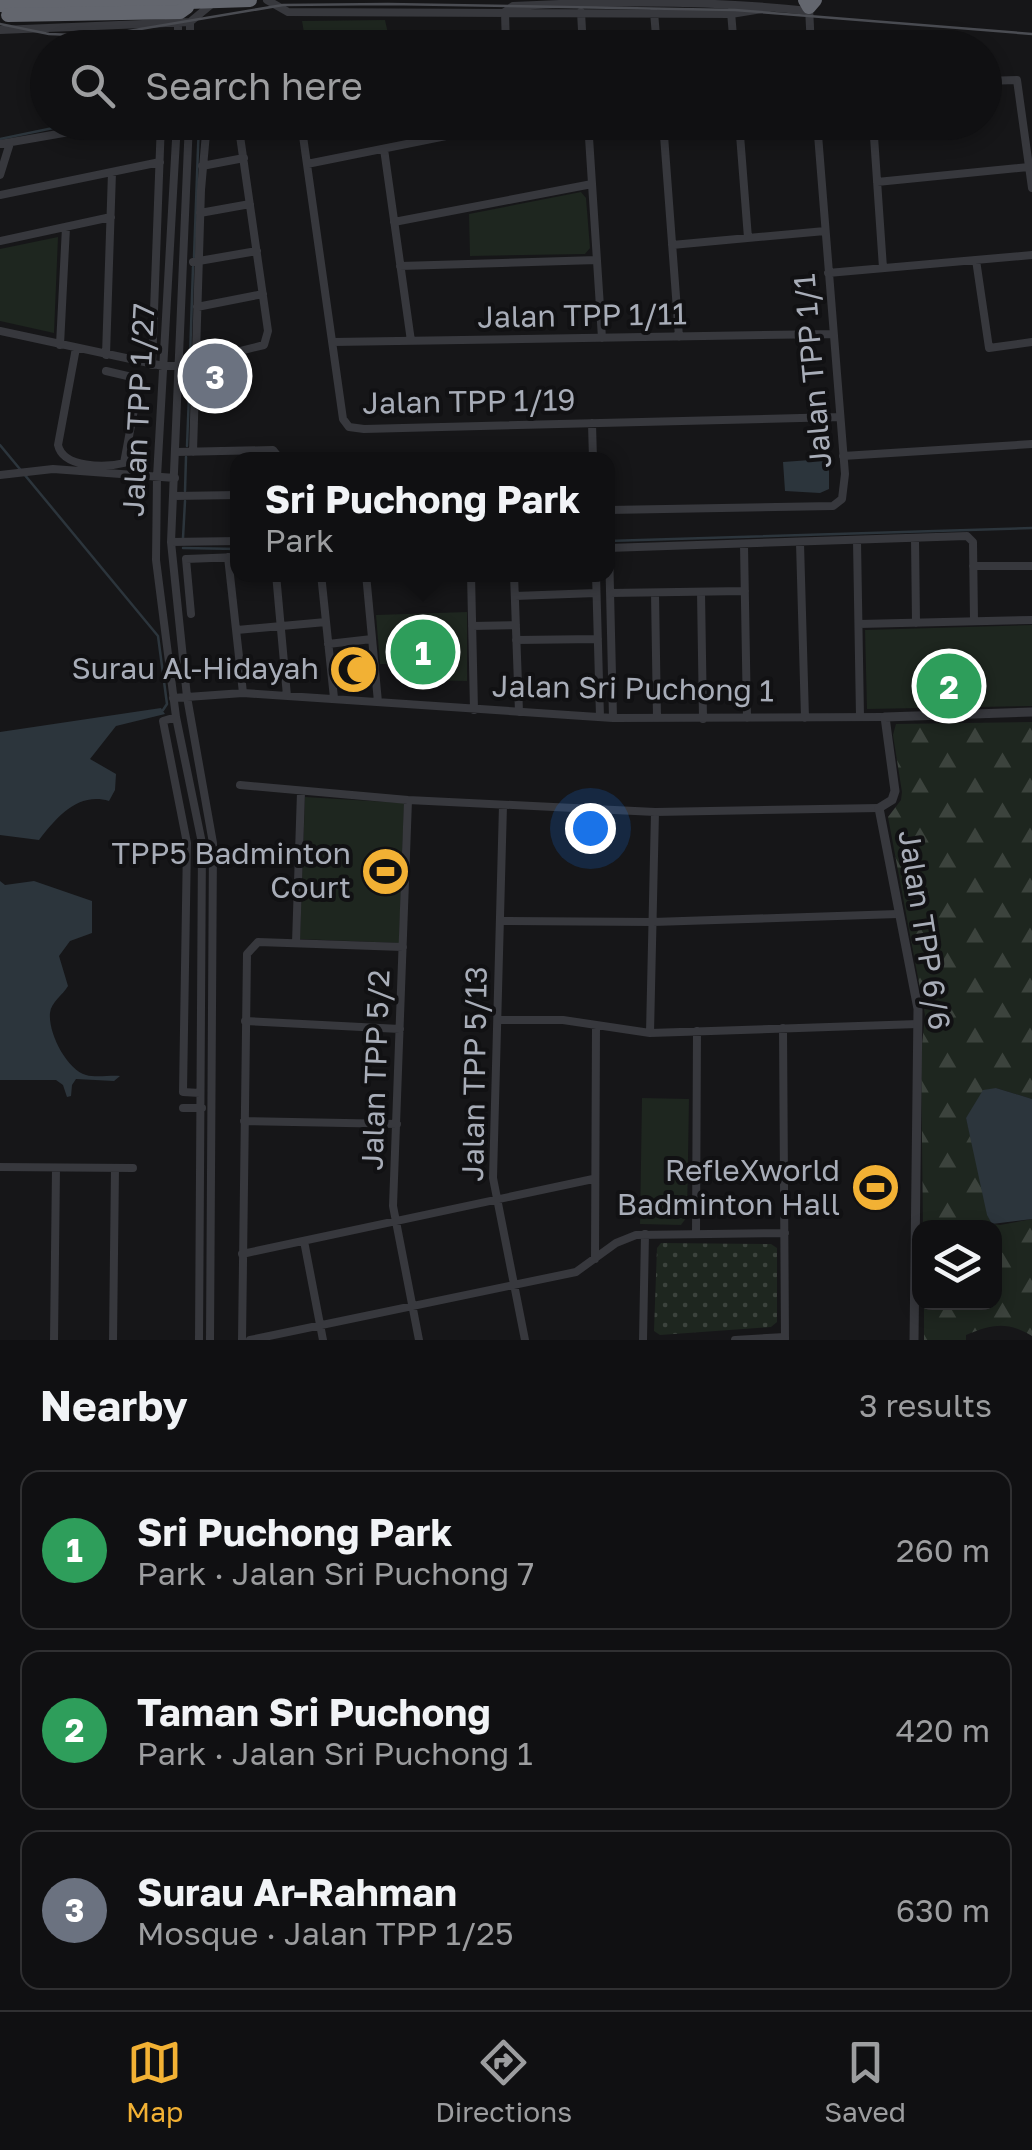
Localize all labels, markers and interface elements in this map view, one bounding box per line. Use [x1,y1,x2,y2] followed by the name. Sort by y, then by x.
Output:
[30,30,1002,140] search box
[65,58,120,113] icon: search
[145,63,363,108] text: Search here
[786,272,838,470] street label: Jalan TPP 1/1
[477,295,687,335] street label: Jalan TPP 1/11
[114,302,162,518] street label: Jalan TPP 1/27
[182,338,248,414] pin: 3
[362,381,576,421] street label: Jalan TPP 1/19
[230,452,615,582] popup
[265,476,580,521] text: Sri Puchong Park
[265,521,334,559] text: Park
[390,614,456,690] pin: 1
[328,643,380,695] mosque icon: Surau Al-Hidayah
[916,648,982,724] pin: 2
[71,650,319,686] place label: Surau Al-Hidayah
[492,668,774,708] street label: Jalan Sri Puchong 1
[565,803,616,854] your location
[891,827,959,1033] street label: Jalan TPP 6/6
[112,835,351,905] place label: TPP5 Badminton Court
[360,845,412,897] sports icon: TPP5 Badminton Court
[454,966,494,1182] street label: Jalan TPP 5/13
[354,969,396,1171] street label: Jalan TPP 5/2
[617,1152,840,1222] place label: RefleXworld Badminton Hall
[849,1162,901,1214] sports icon: RefleXworld Badminton Hall
[912,1220,1002,1310] map controls
[912,1220,1002,1310] button: layers
[40,1380,188,1430] text: Nearby
[859,1386,992,1424] text: 3 results
[137,1509,453,1554] text: Sri Puchong Park
[66,1531,83,1569] text: 1
[896,1531,990,1569] text: 260 m
[137,1554,534,1592] text: Park · Jalan Sri Puchong 7
[137,1689,491,1734] text: Taman Sri Puchong
[65,1711,84,1749] text: 2
[896,1711,990,1749] text: 420 m
[137,1734,533,1772] text: Park · Jalan Sri Puchong 1
[137,1869,457,1914] text: Surau Ar-Rahman
[65,1891,84,1929] text: 3
[896,1891,990,1929] text: 630 m
[137,1914,513,1952] text: Mosque · Jalan TPP 1/25
[126,2035,183,2128] tab: Map
[435,2035,572,2128] tab: Directions
[824,2035,906,2128] tab: Saved

